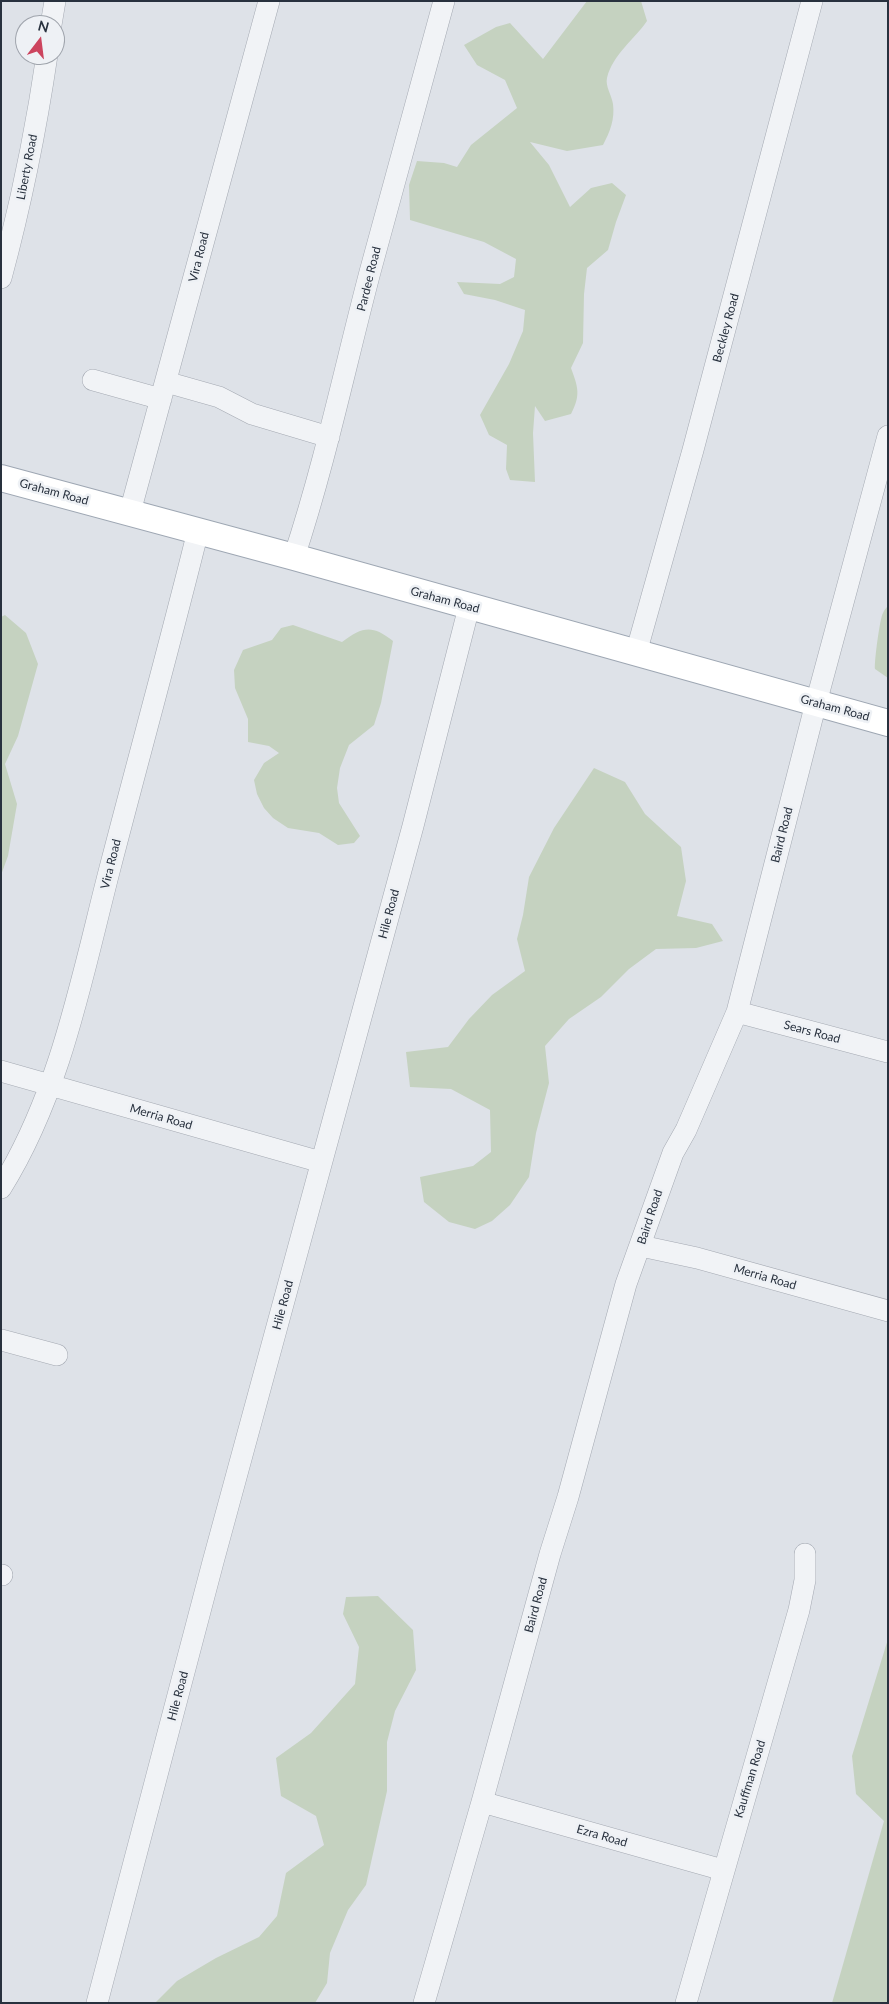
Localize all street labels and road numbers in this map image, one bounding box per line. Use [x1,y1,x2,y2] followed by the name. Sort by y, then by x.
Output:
[14,133,40,201] street label: Liberty Road
[186,231,212,283] street label: Vira Road
[354,245,384,313] street label: Pardee Road
[710,292,742,364] street label: Beckley Road
[18,476,90,508] street label: Graham Road
[409,584,481,616] street label: Graham Road
[799,692,871,724] street label: Graham Road
[768,806,796,864] street label: Baird Road
[98,838,124,890] street label: Vira Road
[375,888,403,940] street label: Hile Road
[782,1018,842,1046] street label: Sears Road
[128,1101,194,1133] street label: Merria Road
[634,1188,666,1246] street label: Baird Road
[732,1261,798,1293] street label: Merria Road
[269,1279,297,1331] street label: Hile Road
[522,1576,550,1634] street label: Baird Road
[164,1670,192,1722] street label: Hile Road
[731,1738,769,1820] street label: Kauffman Road
[575,1822,629,1850] street label: Ezra Road

